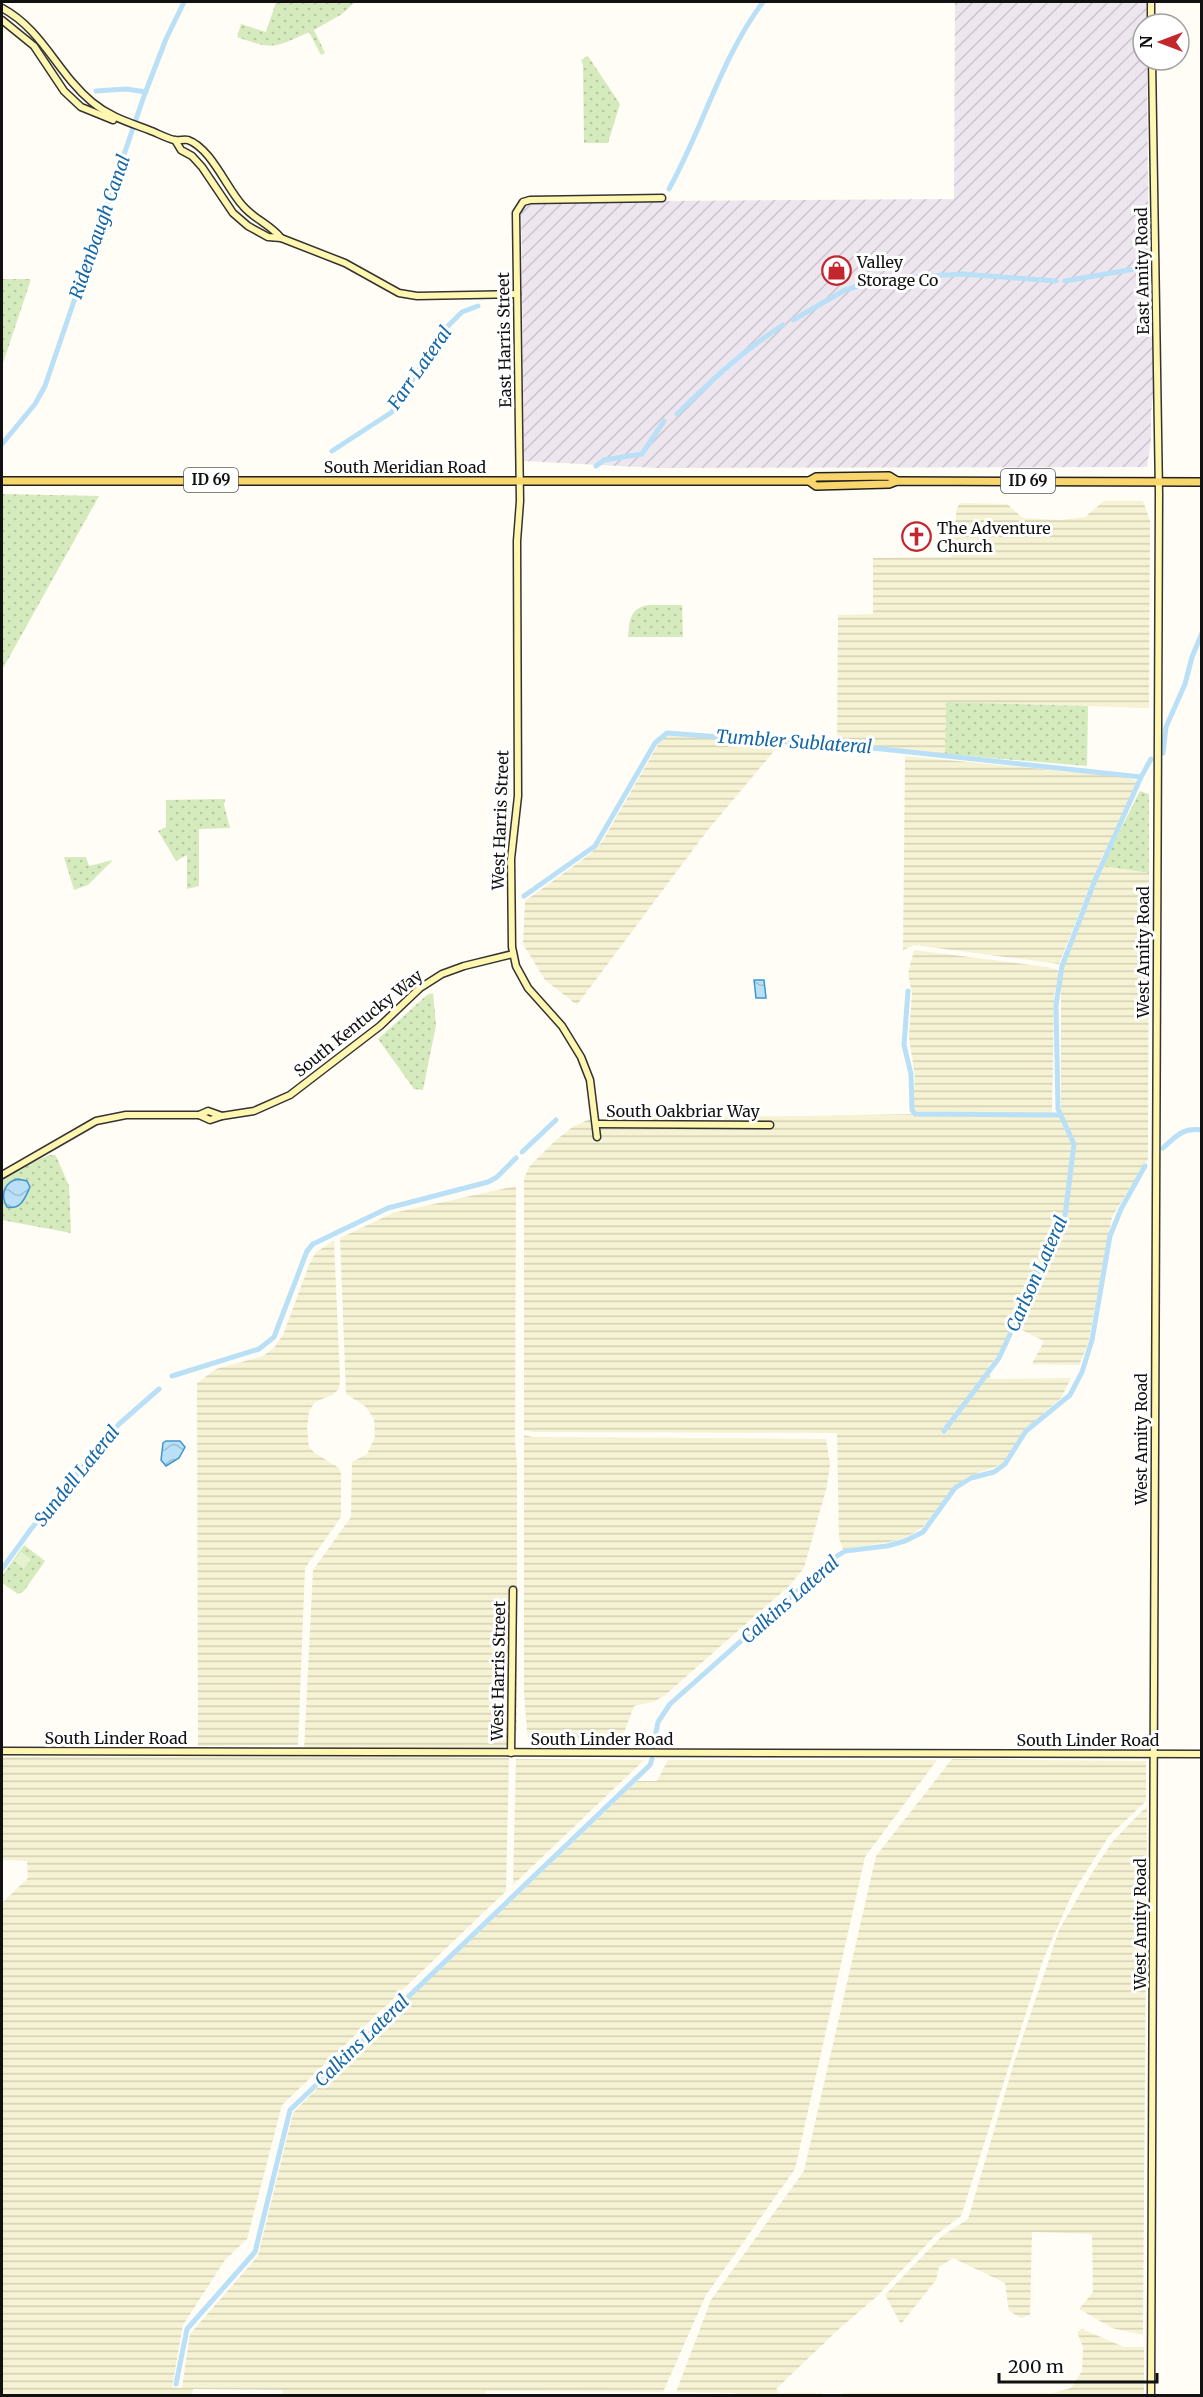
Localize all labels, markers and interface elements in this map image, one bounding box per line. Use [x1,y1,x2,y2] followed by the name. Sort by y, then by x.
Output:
[1131,12,1191,72] north arrow
[1136,35,1156,48] text: N
[64,152,135,302] water label: Ridenbaugh Canal
[1131,207,1153,335] street label: East Amity Road
[856,252,938,290] place label: Valley Storage Co
[820,255,852,287] shop icon: Valley Storage Co
[493,271,515,408] street label: East Harris Street
[382,322,457,415] water label: Farr Lateral
[324,457,487,477] street label: South Meridian Road
[184,468,238,492] road number: ID 69
[1001,469,1055,493] road number: ID 69
[937,518,1051,556] place label: The Adventure Church
[900,521,932,553] church icon: The Adventure Church
[715,725,873,758] water label: Tumbler Sublateral
[488,749,512,891] street label: West Harris Street
[1133,886,1153,1019] street label: West Amity Road
[290,965,427,1081] street label: South Kentucky Way
[606,1101,761,1121] street label: South Oakbriar Way
[1001,1212,1072,1335] water label: Carlson Lateral
[1131,1373,1151,1506] street label: West Amity Road
[29,1421,124,1531] water label: Sundell Lateral
[736,1551,844,1649] water label: Calkins Lateral
[487,1600,509,1742] street label: West Harris Street
[45,1728,188,1748] street label: South Linder Road
[531,1729,674,1749] street label: South Linder Road
[1017,1730,1160,1750] street label: South Linder Road
[1130,1858,1150,1991] street label: West Amity Road
[310,1990,414,2092] water label: Calkins Lateral
[999,2346,1156,2384] scale bar
[1008,2355,1064,2378] text: 200 m

